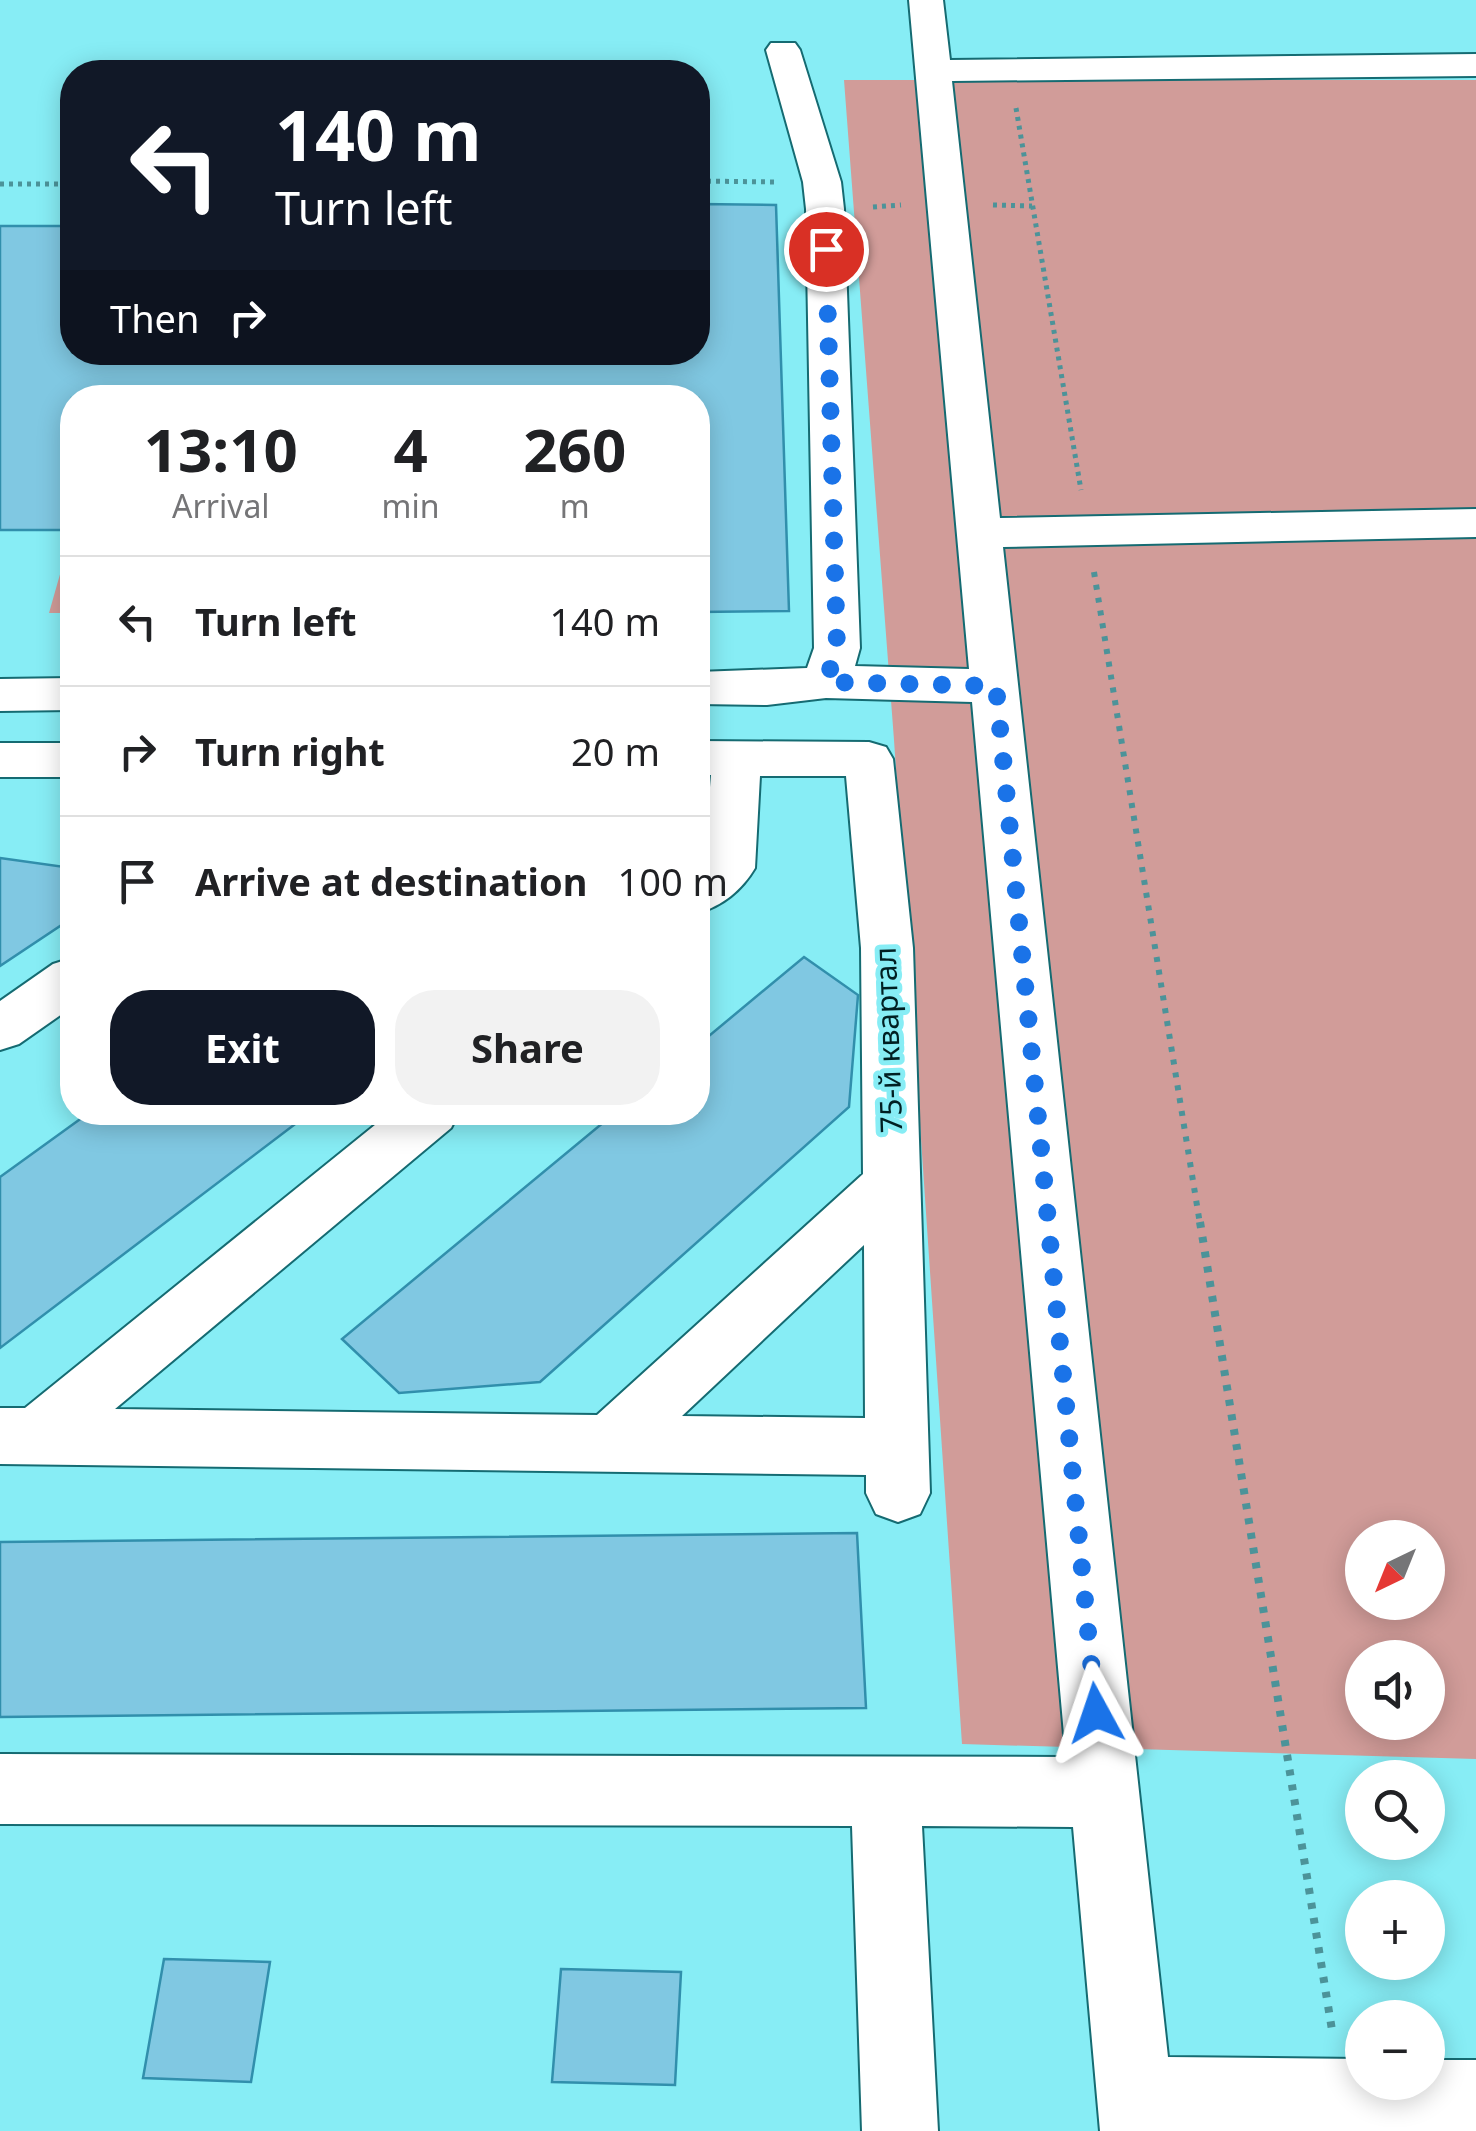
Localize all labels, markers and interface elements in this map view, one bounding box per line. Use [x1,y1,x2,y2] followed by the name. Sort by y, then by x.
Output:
[275,86,482,182] text: 140 m
[110,100,240,230] icon: left
[275,177,452,238] text: Turn left
[784,207,869,292] pin
[799,222,854,277] icon: arrive
[220,290,275,345] icon: right
[110,292,200,344] text: Then
[144,408,298,490] text: 13:10
[393,408,428,490] text: 4
[523,408,626,490] text: 260
[172,484,270,527] text: Arrival
[382,484,440,527] text: min
[560,484,590,527] text: m
[110,594,165,649] icon: left
[195,595,357,647] text: Turn left
[549,595,660,647] text: 140 m
[110,724,165,779] icon: right
[195,725,385,777] text: Turn right
[571,725,660,777] text: 20 m
[110,854,165,909] icon: arrive
[195,855,587,907] text: Arrive at destination
[617,855,728,907] text: 100 m
[864,946,911,1134] street label: 75-й квартал
[110,990,375,1105] button: Exit
[395,990,660,1105] button: Share
[1345,1520,1445,1620] north arrow
[1345,1520,1445,2100] map controls
[1345,1640,1445,1740] button: sound
[1044,1661,1148,1765] position arrow
[1345,1760,1445,1860] button: search
[1345,1880,1445,1980] button: +
[1345,2000,1445,2100] button: −

